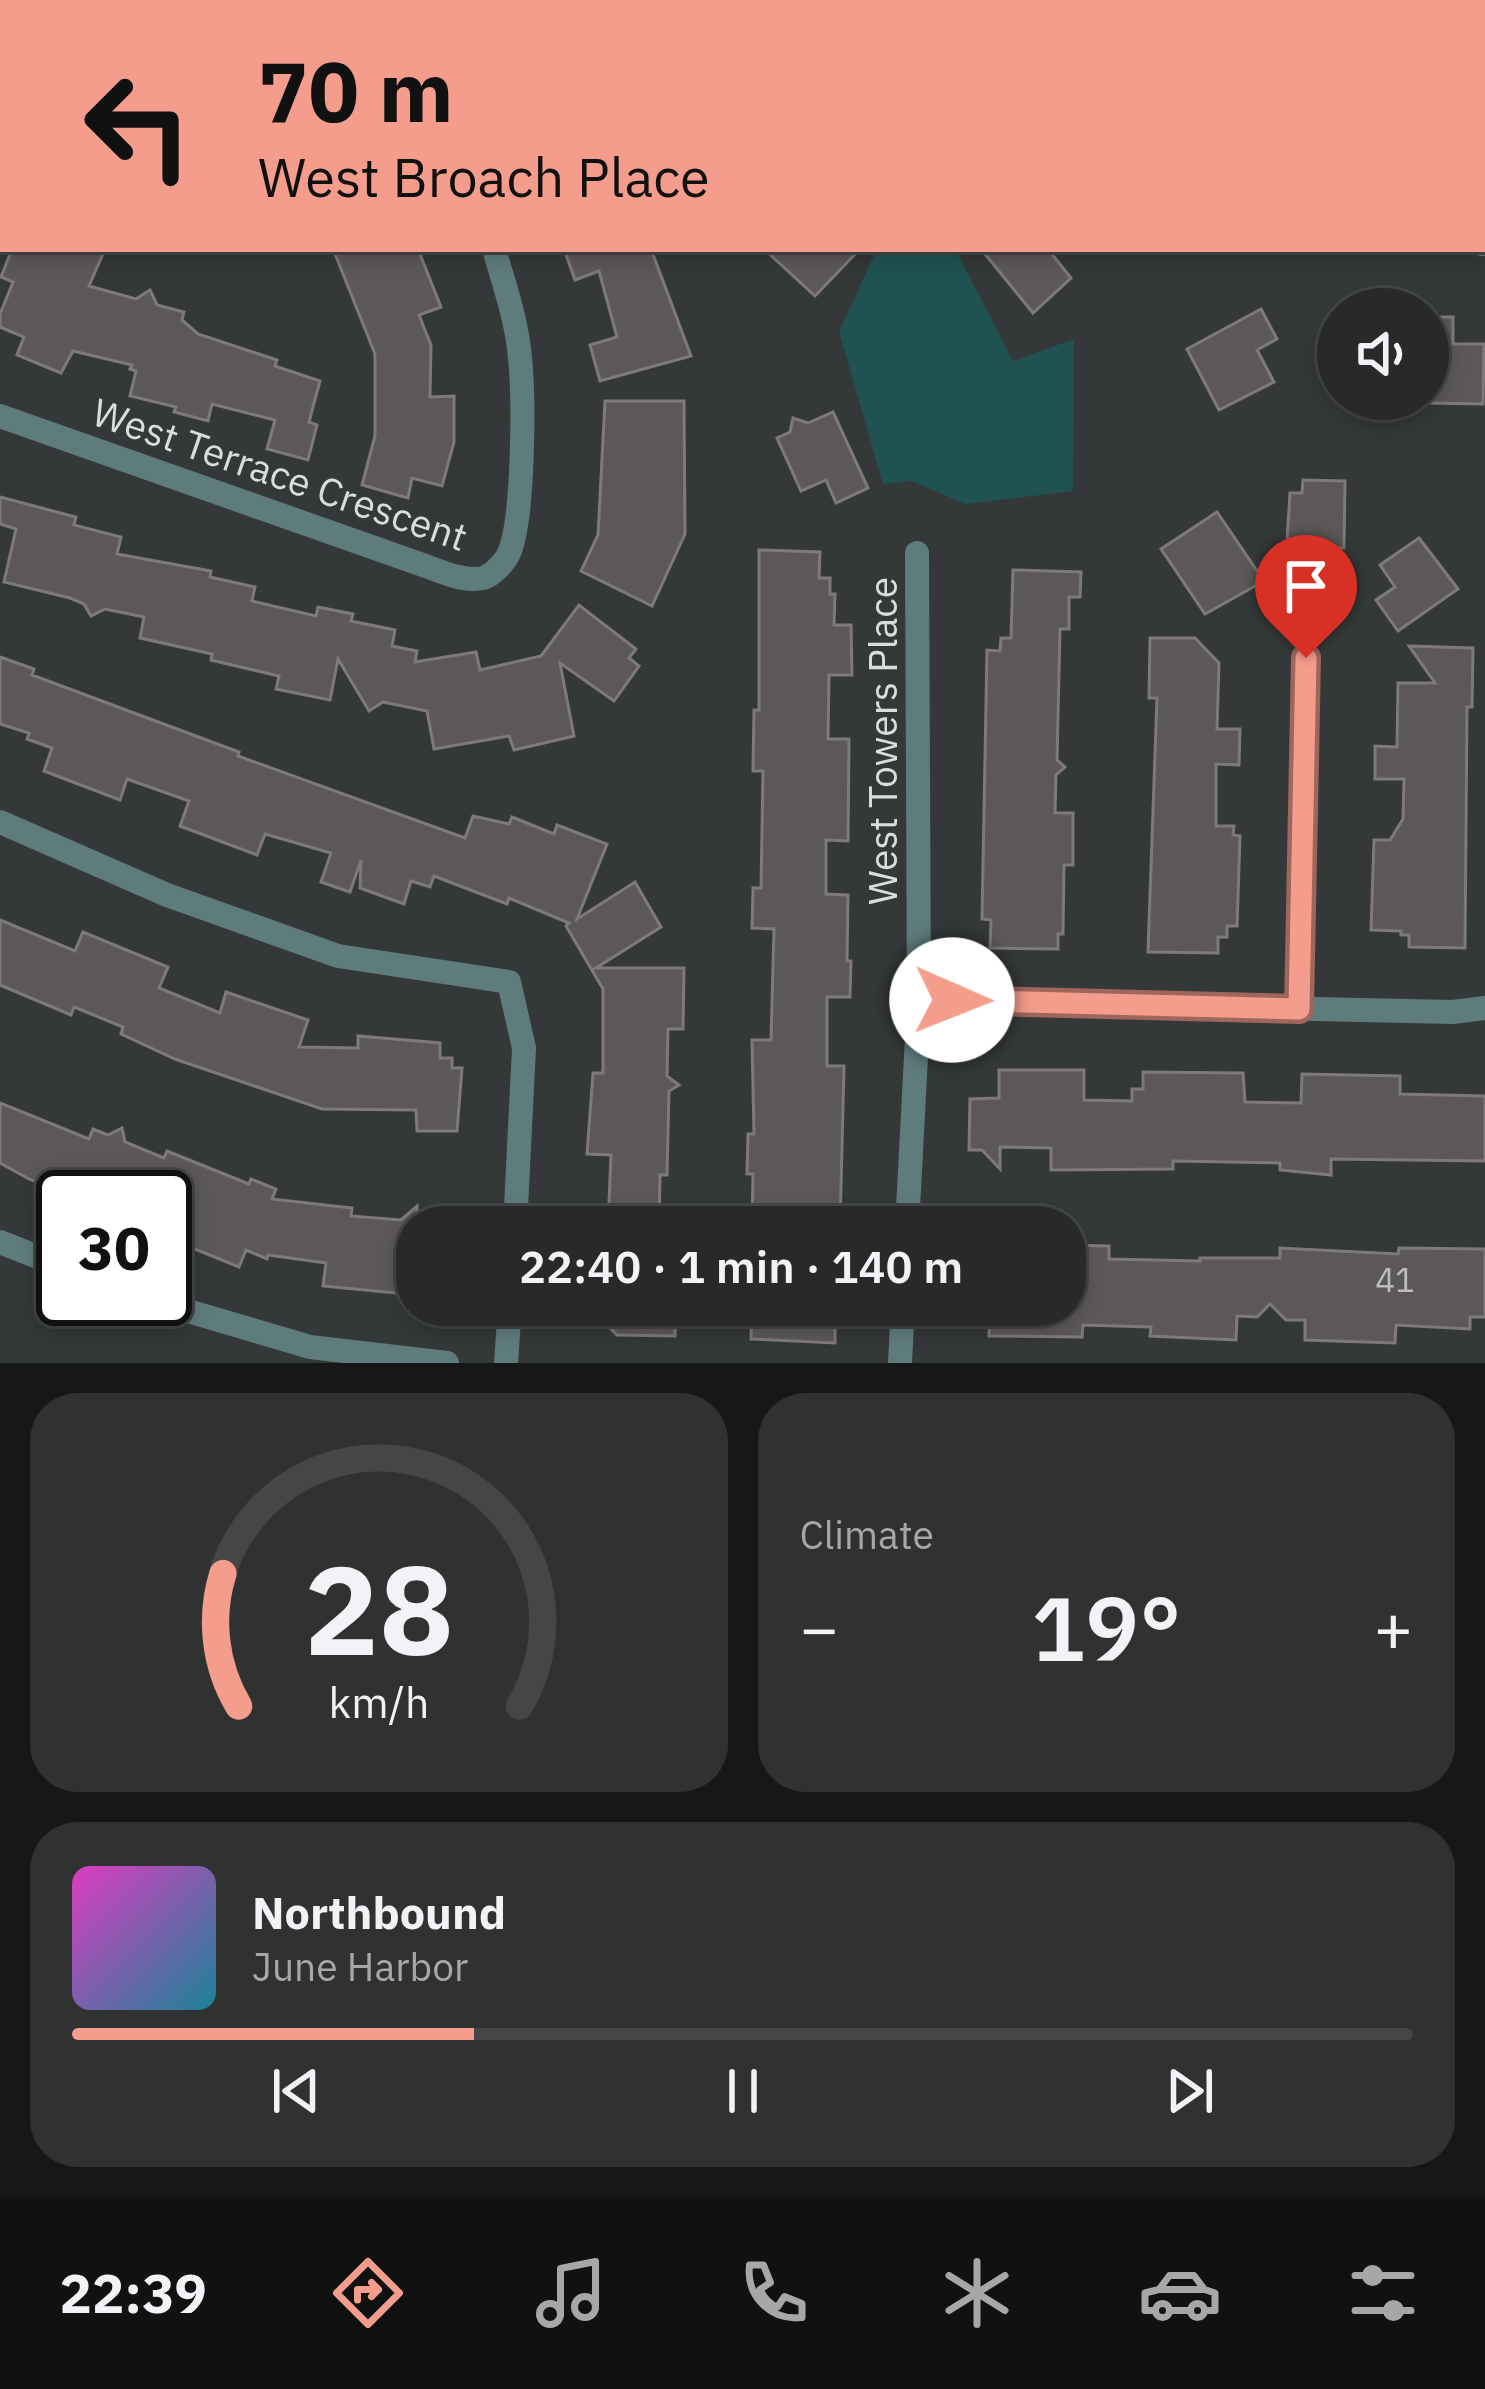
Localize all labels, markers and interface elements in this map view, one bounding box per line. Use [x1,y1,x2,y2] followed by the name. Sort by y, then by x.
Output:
[258,36,454,145] text: 70 m
[60,48,216,204] icon: left
[258,142,710,212] text: West Broach Place
[1317,288,1449,420] map controls
[1317,288,1449,420] button: sound
[86,386,474,562] street label: West Terrace Crescent
[1255,535,1357,658] pin
[1273,553,1339,619] icon: arrive
[857,577,908,905] street label: West Towers Place
[889,937,1015,1063] position arrow
[36,1170,192,1326] speed limit sign: 30
[519,1237,963,1295] text: 22:40 · 1 min · 140 m
[1375,1258,1415,1301] house number: 41
[800,1509,934,1560] text: Climate
[304,1527,454,1689] text: 28
[1031,1569,1181,1686] text: 19°
[800,1584,839,1670] text: −
[1373,1584,1413,1670] text: +
[328,1673,429,1729] text: km/h
[252,1883,506,1941] text: Northbound
[252,1941,468,1992] text: June Harbor
[263,2058,329,2124] icon: previous
[710,2058,776,2124] icon: pause
[1157,2058,1223,2124] icon: next
[326,2251,410,2335] icon: directions
[529,2251,613,2335] icon: music
[732,2251,816,2335] icon: phone
[935,2251,1019,2335] icon: climate
[1138,2251,1222,2335] icon: car
[1341,2251,1425,2335] icon: filters
[60,2258,207,2328] text: 22:39

